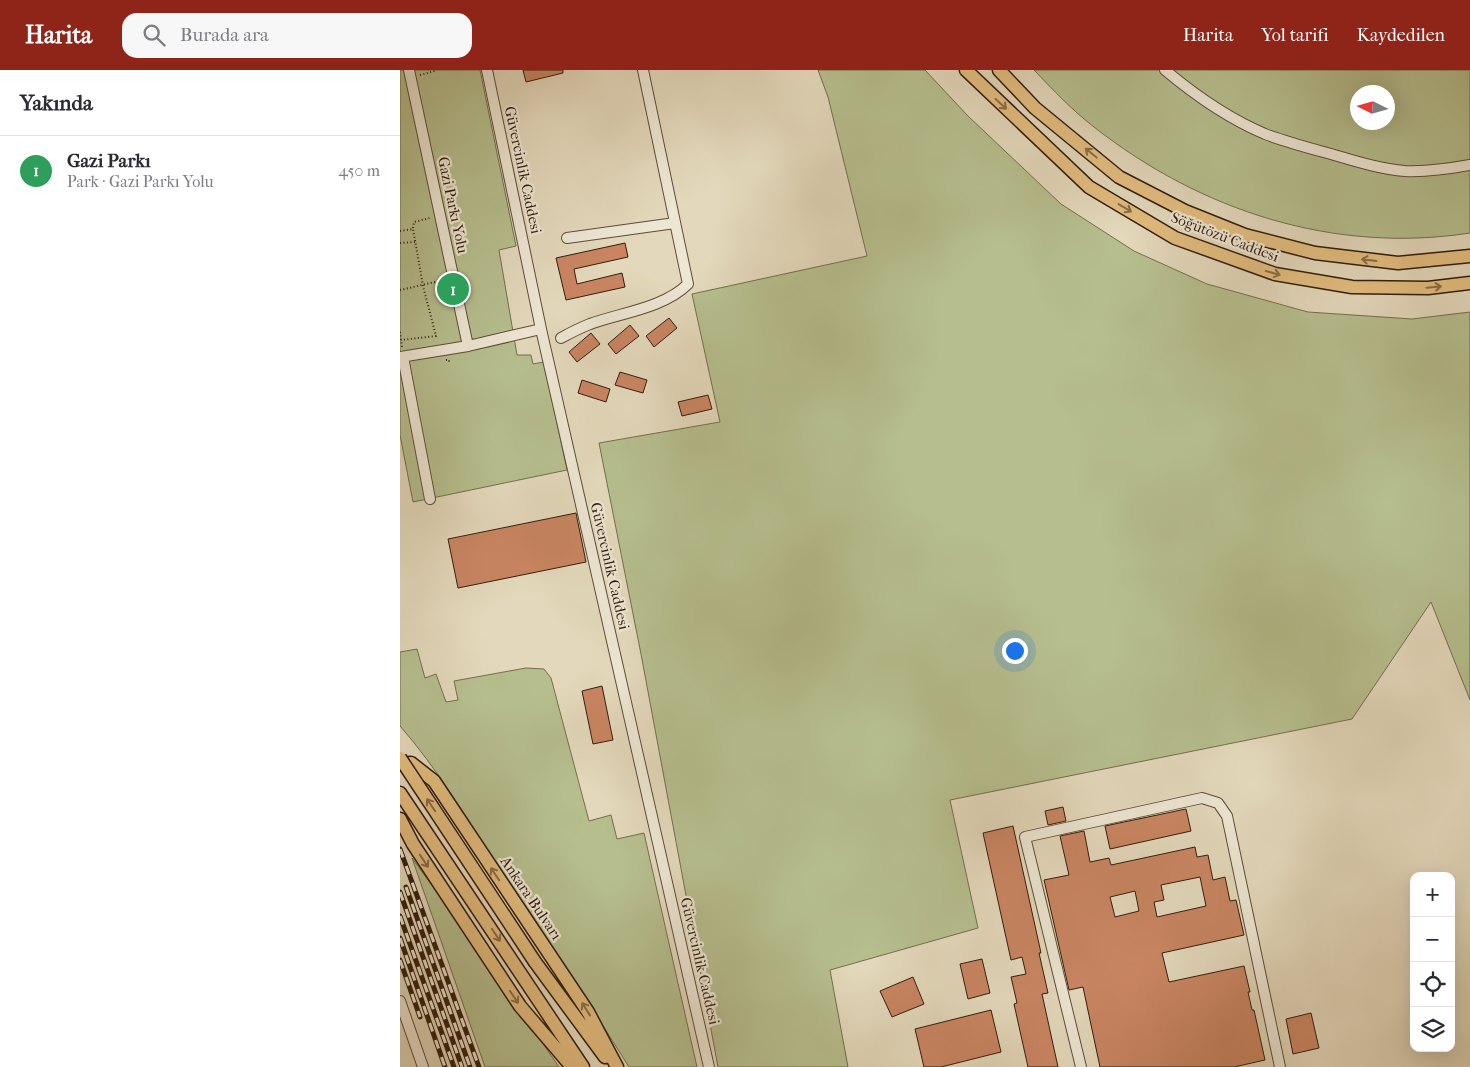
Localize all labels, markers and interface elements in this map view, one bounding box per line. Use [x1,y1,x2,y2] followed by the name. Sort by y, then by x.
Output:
[122,13,472,58] search box
[25,21,92,49] text: Harita
[140,21,168,49] icon: search
[180,24,269,46] text: Burada ara
[1183,25,1233,46] text: Harita
[1261,25,1329,46] text: Yol tarifi
[1357,25,1445,46] text: Kaydedilen
[1350,85,1395,130] north arrow
[20,91,93,115] text: Yakında
[995,98,1008,110] one-way arrow
[501,105,545,236] street label: Güvercinlik Caddesi
[1085,148,1098,159] one-way arrow
[67,150,151,172] text: Gazi Parkı
[434,155,472,255] street label: Gazi Parkı Yolu
[33,161,39,180] text: 1
[339,161,380,180] text: 450 m
[67,172,214,191] text: Park · Gazi Parkı Yolu
[1117,204,1131,214] one-way arrow
[1169,208,1282,266] street label: Söğütözü Caddesi
[1362,255,1378,265] one-way arrow
[1265,268,1281,278] one-way arrow
[437,270,469,308] pin: 1
[1426,282,1442,292] one-way arrow
[587,501,634,632] street label: Güvercinlik Caddesi
[1002,638,1028,664] your location
[426,798,436,812] one-way arrow
[496,852,566,944] street label: Ankara Bulvarı
[420,854,430,868] one-way arrow
[490,867,500,881] one-way arrow
[1410,872,1455,1052] map controls
[1410,872,1455,917] button: +
[677,896,724,1027] street label: Güvercinlik Caddesi
[1410,917,1455,962] button: −
[491,927,501,941] one-way arrow
[1410,962,1455,1007] button: locate
[509,989,519,1003] one-way arrow
[580,1002,590,1016] one-way arrow
[1410,1007,1455,1052] button: layers

